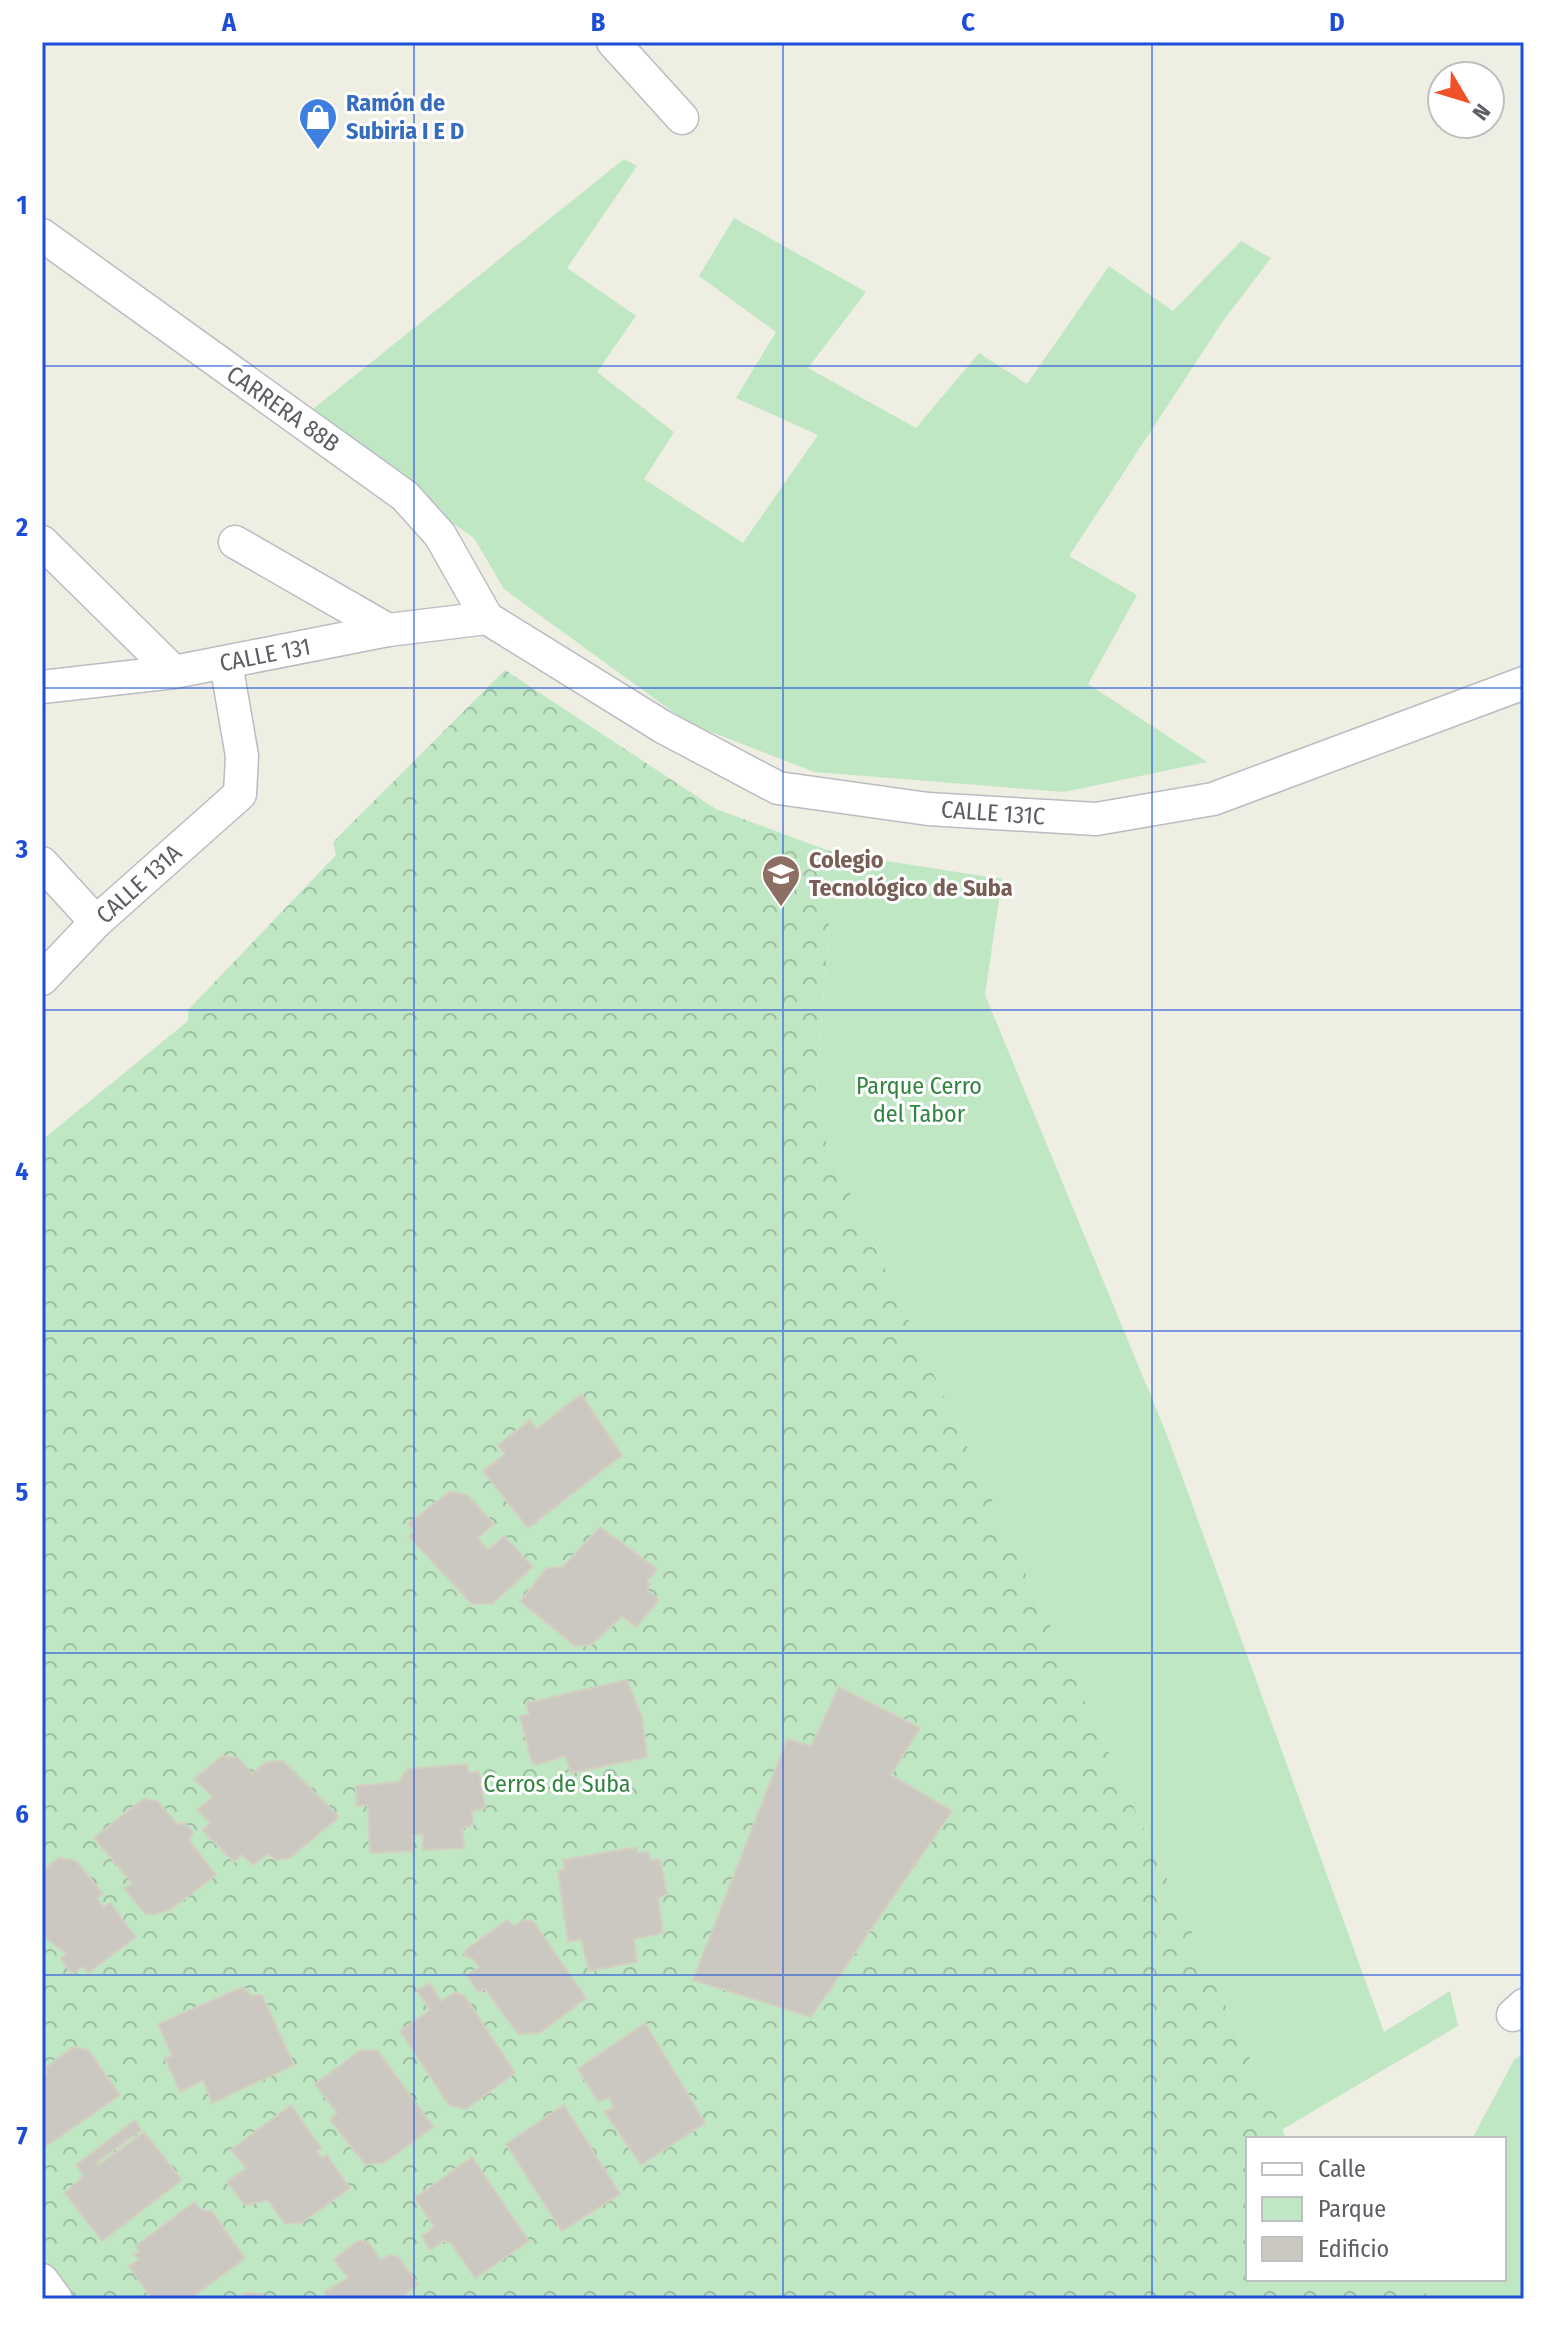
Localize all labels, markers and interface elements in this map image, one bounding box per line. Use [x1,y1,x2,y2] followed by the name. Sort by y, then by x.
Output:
[221,7,237,38] text: A
[591,7,606,38] text: B
[961,7,975,38] text: C
[1329,7,1345,38] text: D
[1426,60,1506,140] north arrow
[346,89,464,145] place label: Ramón de Subiria I E D
[297,96,339,151] shop icon: Ramón de Subiria I E D
[1467,98,1496,126] text: N
[17,190,28,221] text: 1
[221,360,345,458] street label: CARRERA 88B
[15,512,28,543] text: 2
[217,632,313,678] street label: CALLE 131
[940,795,1046,831] street label: CALLE 131C
[15,834,28,865] text: 3
[91,838,187,929] street label: CALLE 131A
[809,846,1013,902] place label: Colegio Tecnológico de Suba
[760,853,802,908] school or university icon: Colegio Tecnológico de Suba
[856,1072,982,1128] park label: Parque Cerro del Tabor
[15,1156,29,1187] text: 4
[16,1477,29,1508] text: 5
[483,1770,631,1798] park label: Cerros de Suba
[15,1799,29,1830] text: 6
[16,2121,28,2152] text: 7
[1246,2137,1506,2281] legend
[1318,2155,1366,2183] text: Calle
[1318,2195,1386,2223] text: Parque
[1318,2235,1389,2263] text: Edificio

